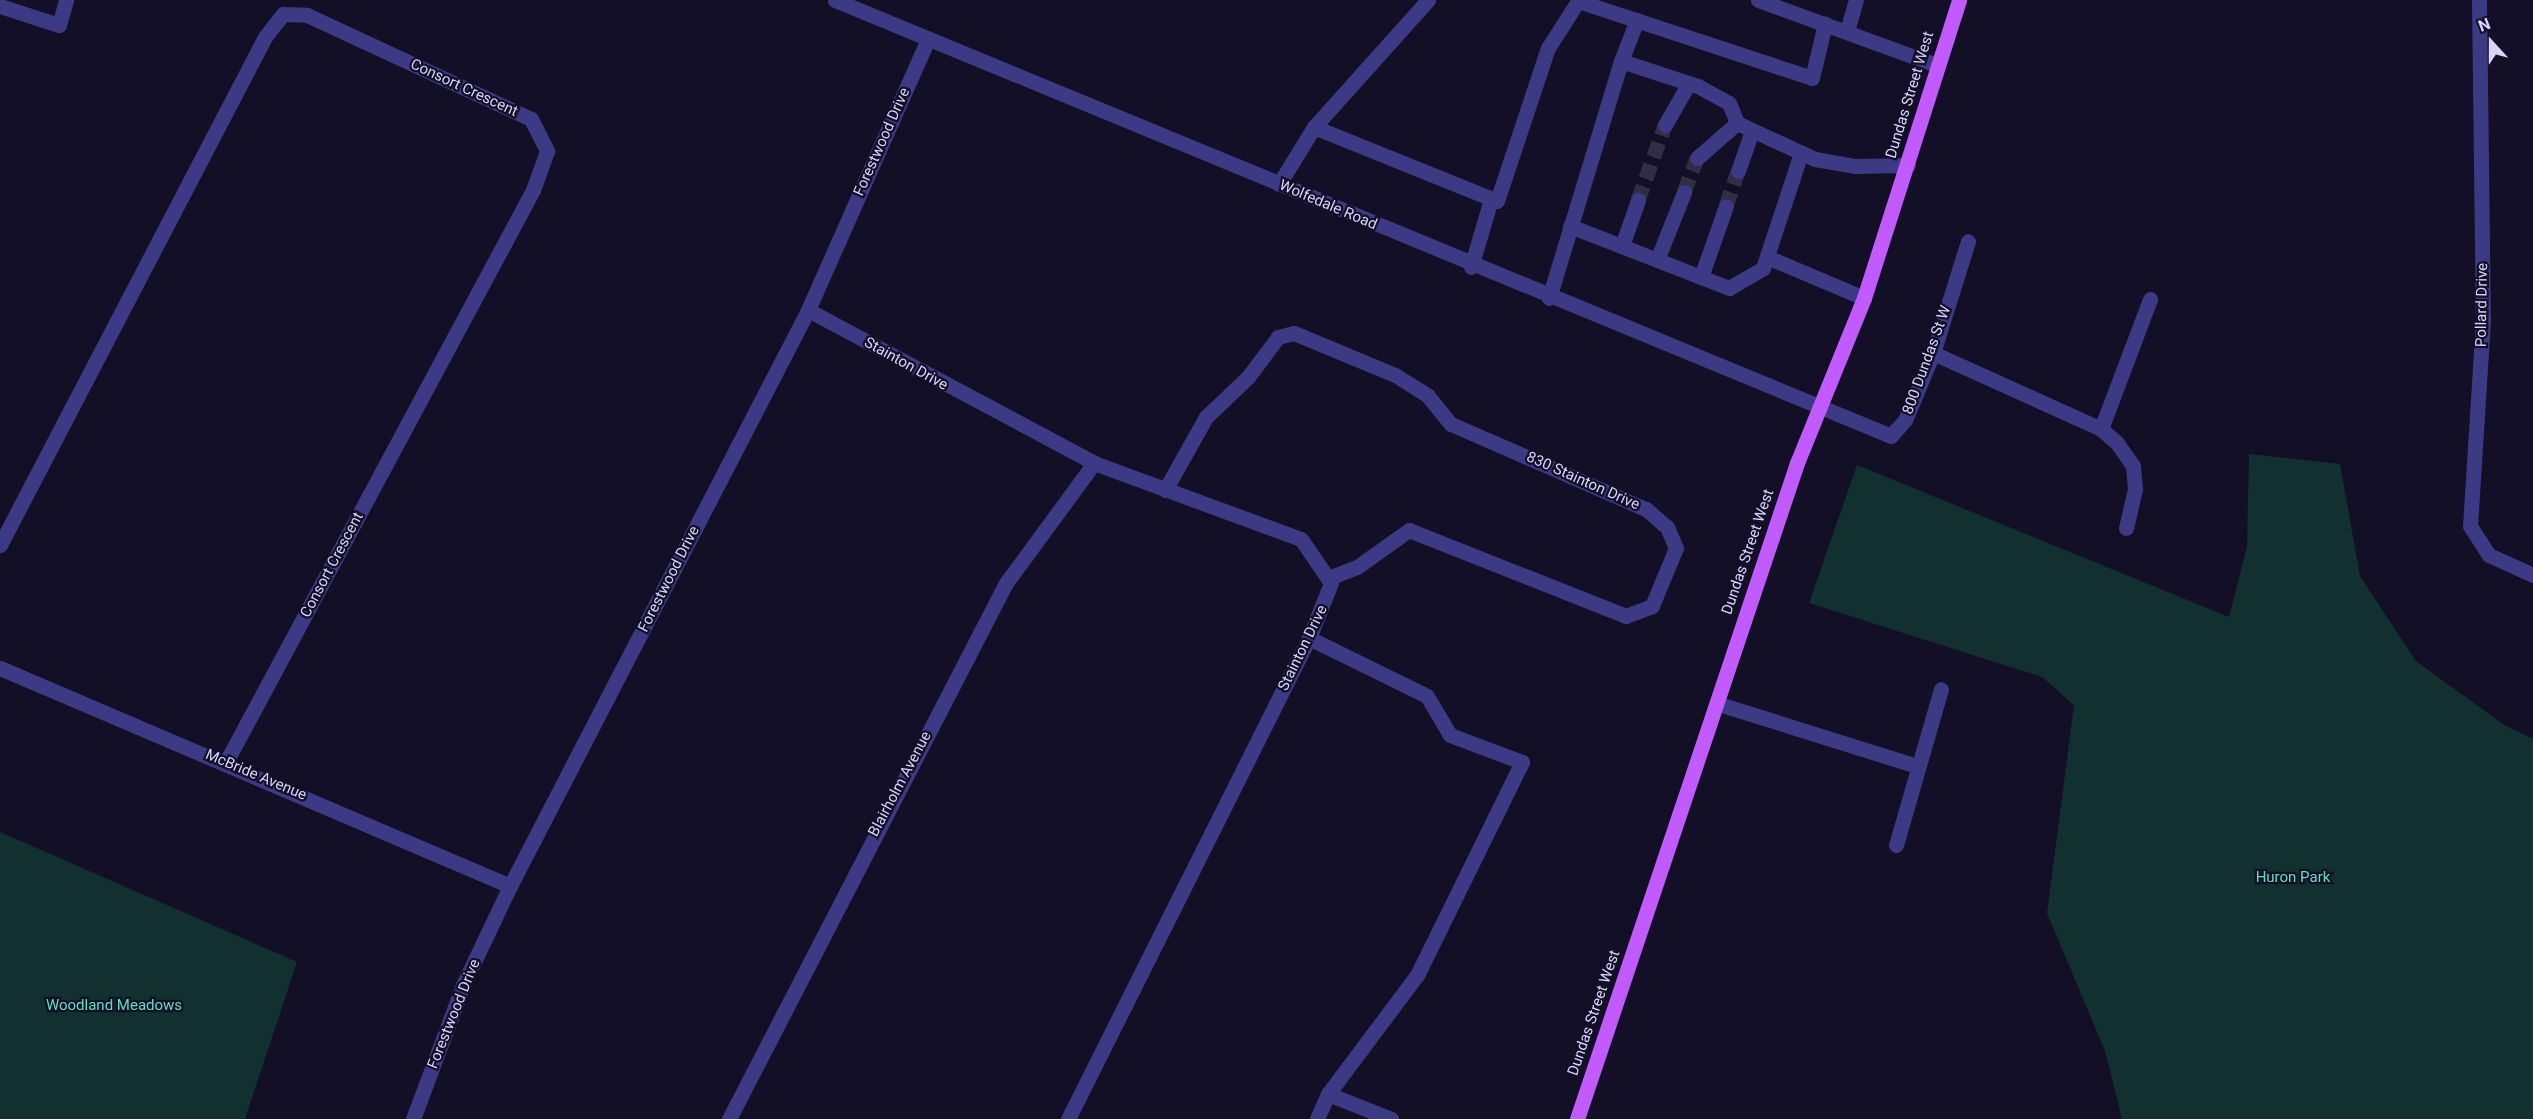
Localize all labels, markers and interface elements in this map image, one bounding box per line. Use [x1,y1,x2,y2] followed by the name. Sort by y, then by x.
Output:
[2461,12,2521,72] north arrow
[2476,14,2493,36] text: N
[1882,30,1938,160] street label: Dundas Street West
[407,55,521,121] street label: Consort Crescent
[850,85,914,199] street label: Forestwood Drive
[1276,176,1380,234] street label: Wolfedale Road
[2472,263,2492,347] street label: Pollard Drive
[1899,303,1955,417] street label: 800 Dundas St W
[861,334,951,394] street label: Stainton Drive
[1524,448,1642,514] street label: 830 Stainton Drive
[1718,487,1778,617] street label: Dundas Street West
[297,509,367,621] street label: Consort Crescent
[635,523,703,635] street label: Forestwood Drive
[1275,602,1331,694] street label: Stainton Drive
[865,728,935,840] street label: Blairholm Avenue
[203,746,309,804] street label: McBride Avenue
[2256,869,2330,887] park label: Huron Park
[1564,948,1624,1078] street label: Dundas Street West
[424,957,484,1071] street label: Forestwood Drive
[46,997,182,1015] park label: Woodland Meadows

